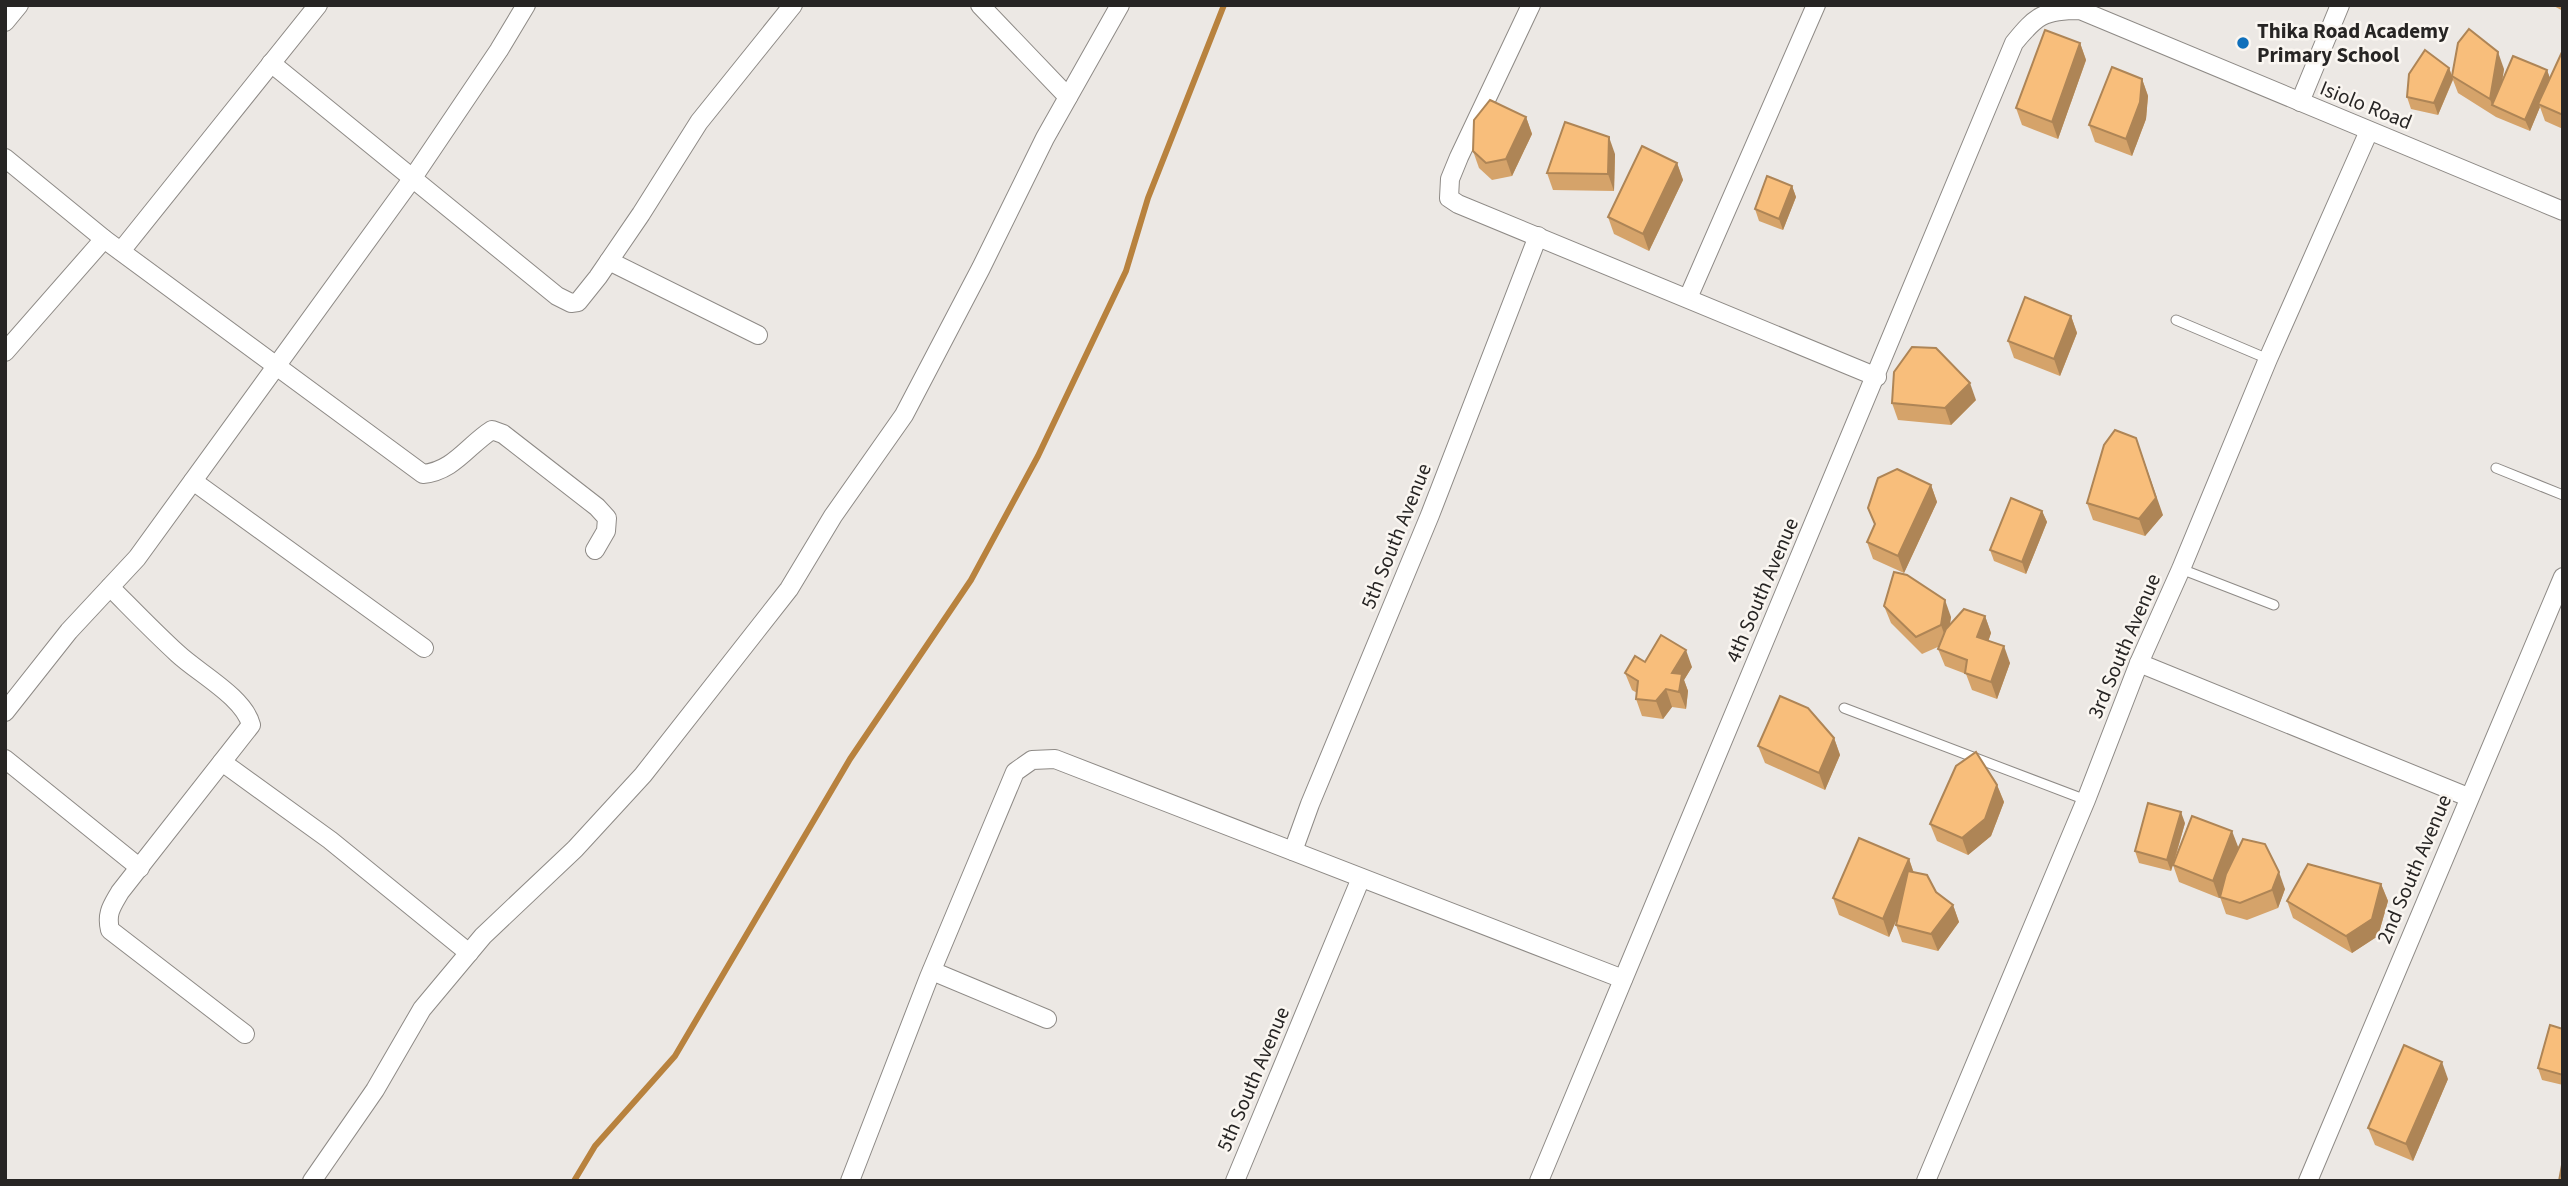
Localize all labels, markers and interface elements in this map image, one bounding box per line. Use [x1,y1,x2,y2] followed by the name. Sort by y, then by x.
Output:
[2257,16,2449,70] place label: Thika Road Academy Primary School
[2235,35,2251,51] marker: Thika Road Academy Primary School
[2315,73,2417,137] street label: Isiolo Road
[1353,459,1439,613] street label: 5th South Avenue
[1718,513,1806,667] street label: 4th South Avenue
[2080,569,2168,723] street label: 3rd South Avenue
[2369,790,2459,948] street label: 2nd South Avenue
[1209,1002,1297,1156] street label: 5th South Avenue

